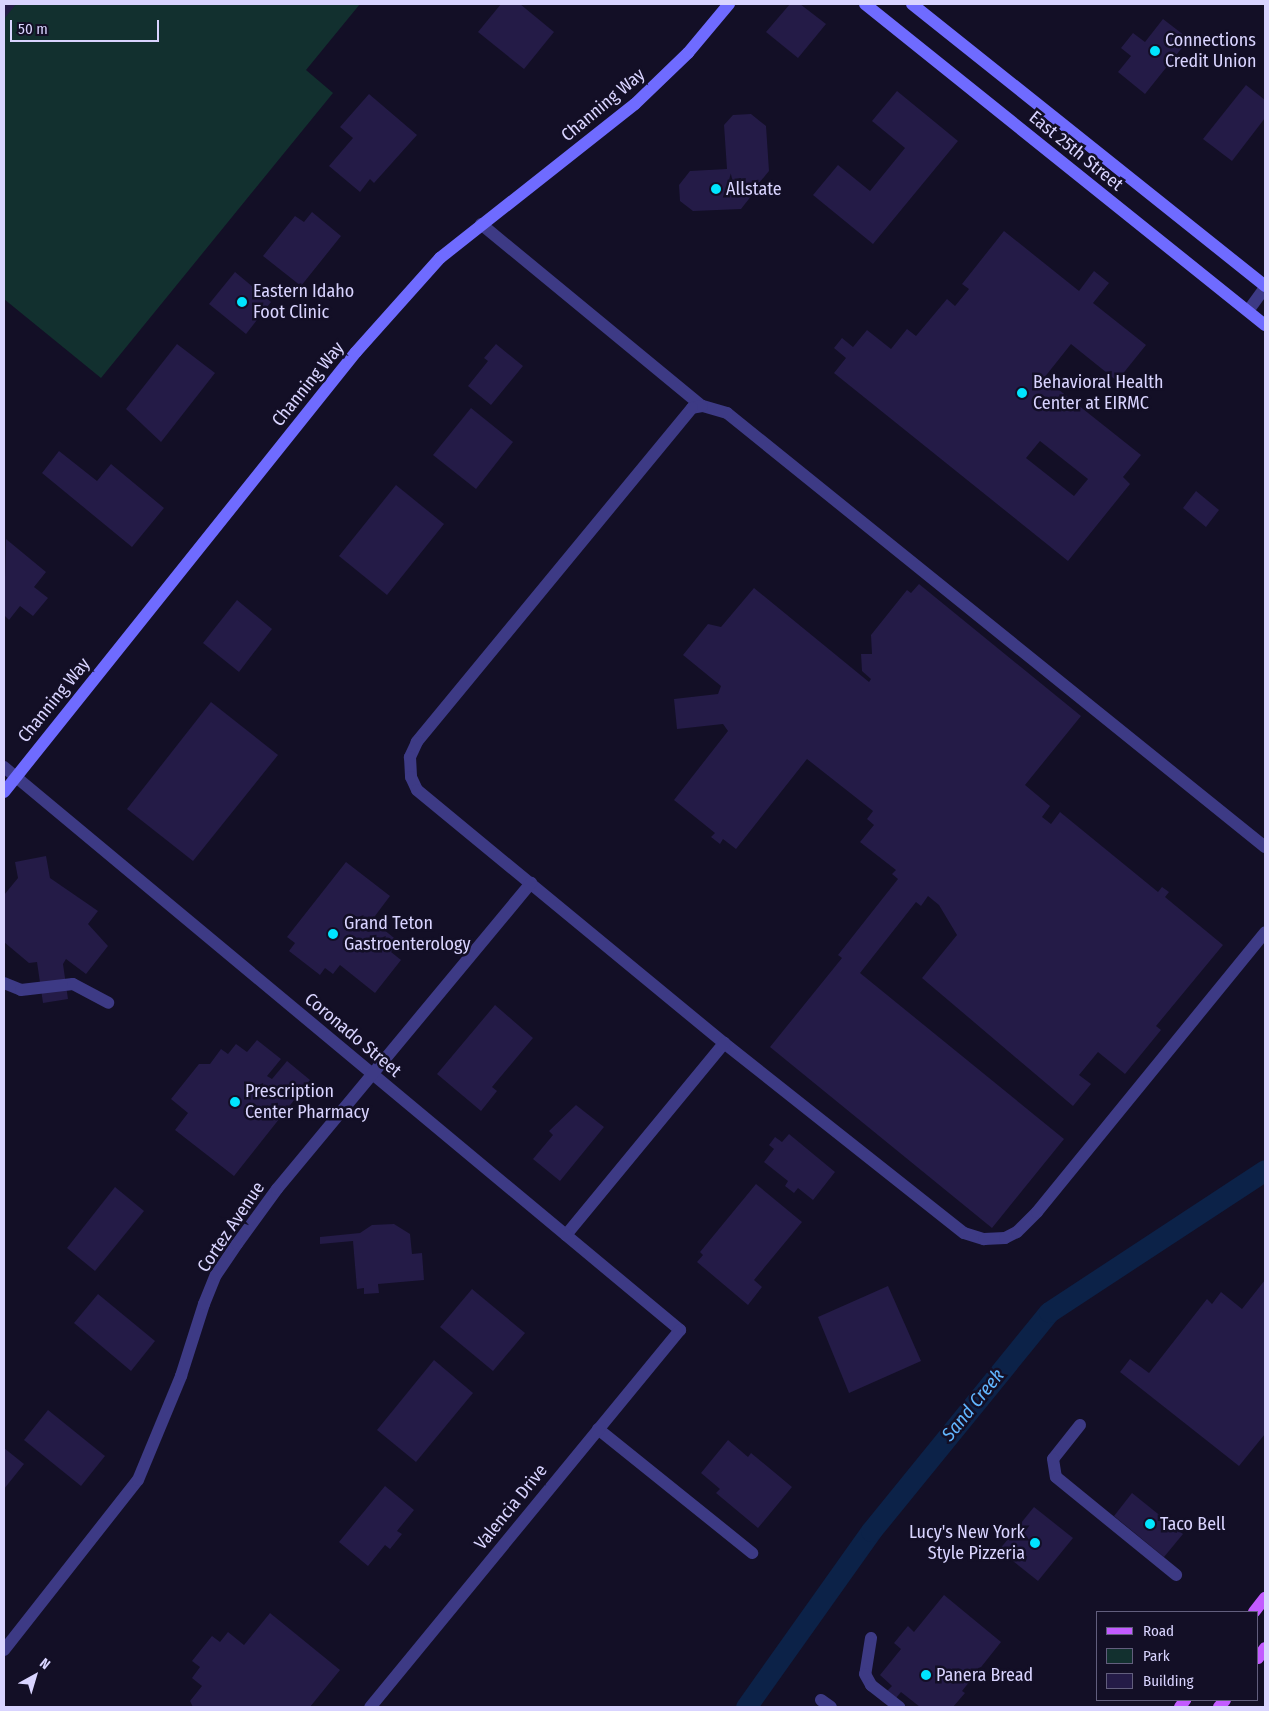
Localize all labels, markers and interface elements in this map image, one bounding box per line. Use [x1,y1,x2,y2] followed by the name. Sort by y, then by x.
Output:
[12,10,161,42] scale bar
[18,20,48,38] text: 50 m
[1165,30,1256,72] place label: Connections Credit Union
[1149,45,1161,57] marker: Connections Credit Union
[557,64,649,146] street label: Channing Way
[1025,107,1127,195] street label: East 25th Street
[726,178,782,200] place label: Allstate
[710,183,722,195] marker: Allstate
[253,281,354,324] place label: Eastern Idaho Foot Clinic
[235,295,249,309] marker: Eastern Idaho Foot Clinic
[267,337,349,431] street label: Channing Way
[1033,372,1164,414] place label: Behavioral Health Center at EIRMC
[1015,386,1029,400] marker: Behavioral Health Center at EIRMC
[13,653,95,747] street label: Channing Way
[344,913,471,956] place label: Grand Teton Gastroenterology
[326,927,340,941] marker: Grand Teton Gastroenterology
[300,988,406,1082] street label: Coronado Street
[245,1081,369,1124] place label: Prescription Center Pharmacy
[229,1096,241,1108] marker: Prescription Center Pharmacy
[193,1178,269,1276] street label: Cortez Avenue
[937,1364,1009,1446] water label: Sand Creek
[470,1460,552,1554] street label: Valencia Drive
[1160,1513,1226,1535] place label: Taco Bell
[1144,1518,1156,1530] marker: Taco Bell
[909,1522,1025,1565] place label: Lucy's New York Style Pizzeria
[1029,1537,1041,1549] marker: Lucy's New York Style Pizzeria
[1096,1611,1259,1701] legend
[1143,1622,1174,1640] text: Road
[1143,1647,1170,1665] text: Park
[10,1651,60,1701] north arrow
[36,1655,53,1673] text: N
[936,1664,1033,1686] place label: Panera Bread
[920,1669,932,1681] marker: Panera Bread
[1143,1672,1194,1690] text: Building

